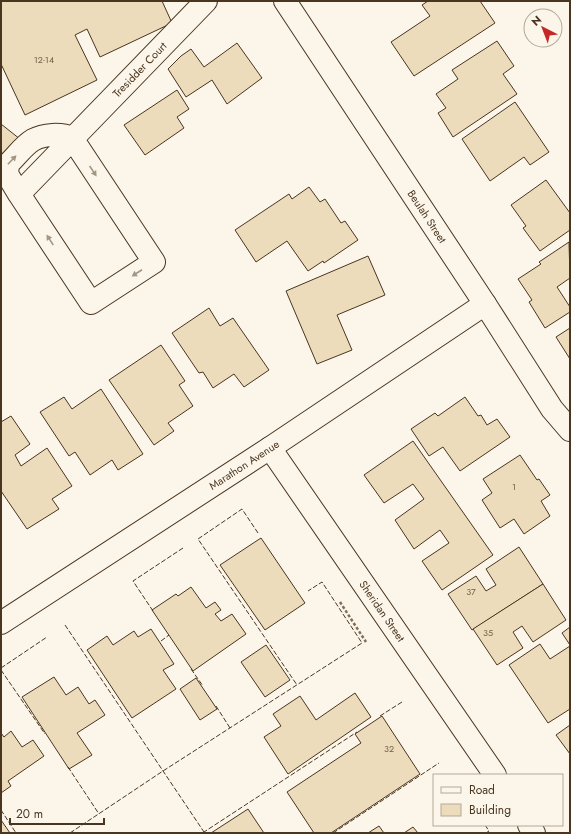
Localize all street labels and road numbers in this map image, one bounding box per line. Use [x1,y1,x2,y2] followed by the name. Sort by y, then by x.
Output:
[109,38,171,101] street label: Tresidder Court
[404,187,451,246] street label: Beulah Street
[206,436,283,494] street label: Marathon Avenue
[356,577,409,645] street label: Sheridan Street

